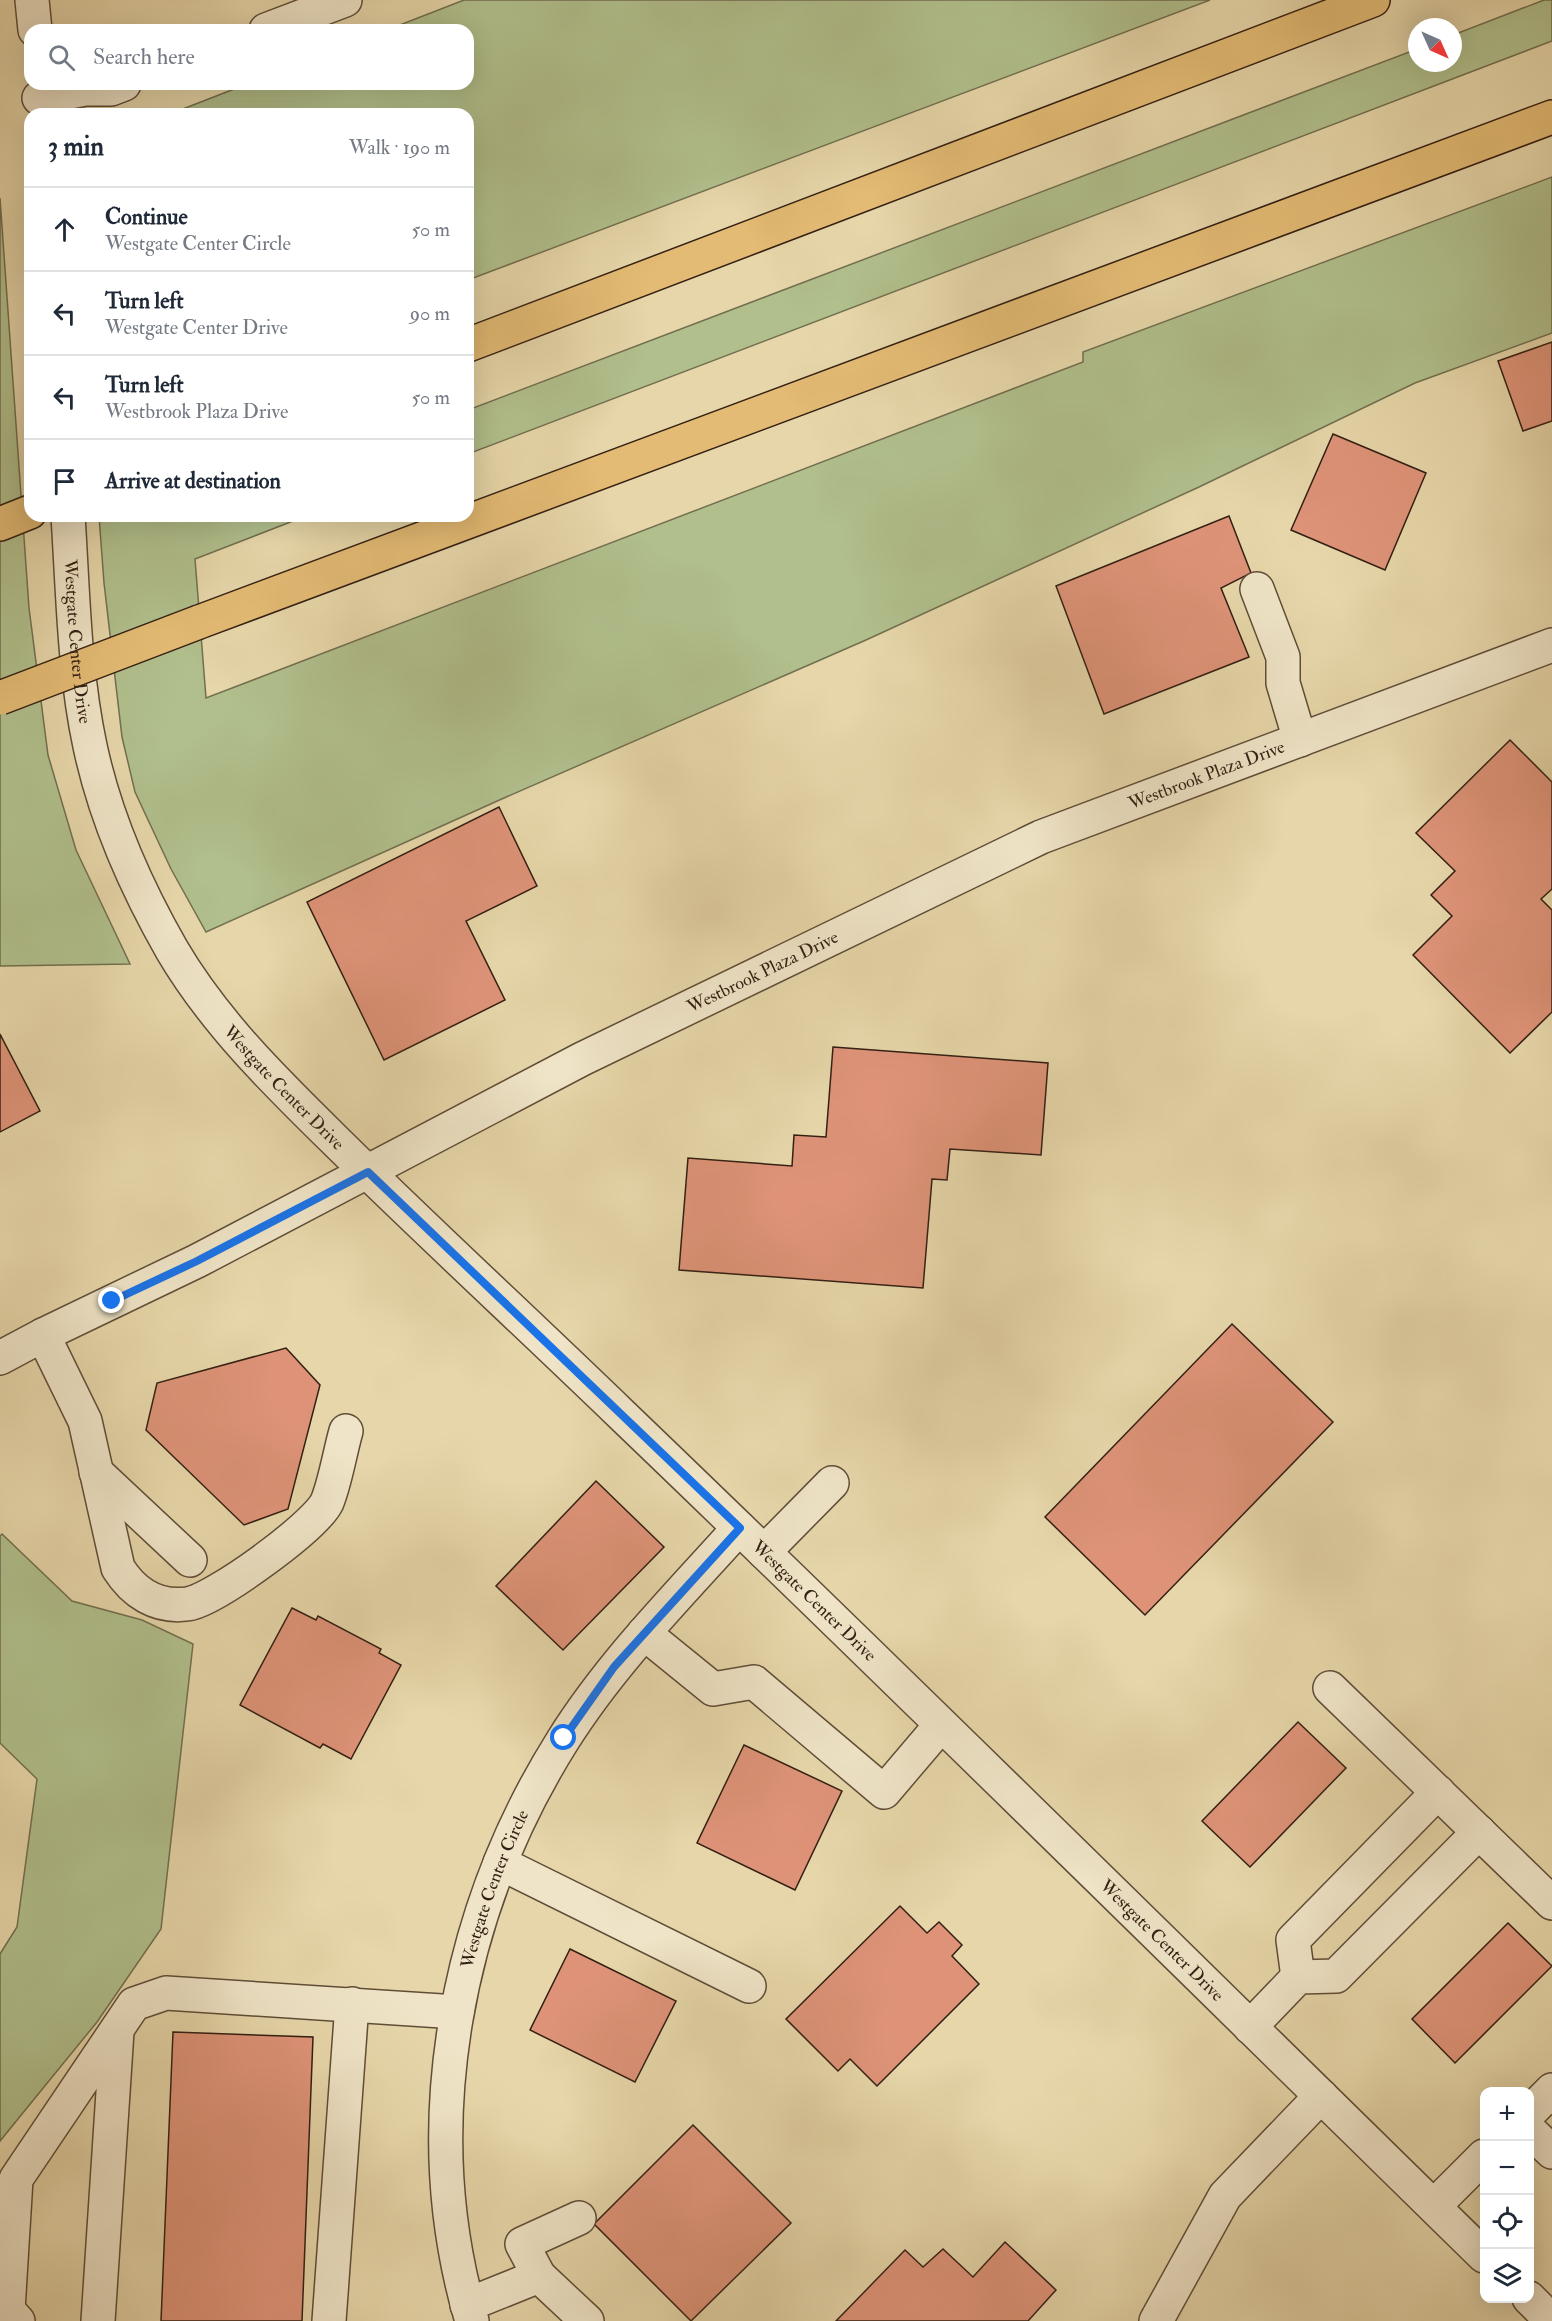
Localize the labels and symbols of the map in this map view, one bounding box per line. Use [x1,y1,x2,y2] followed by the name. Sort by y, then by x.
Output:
[1408,18,1462,72] north arrow
[59,558,97,726] street label: Westgate Center Drive
[1124,735,1288,815] street label: Westbrook Plaza Drive
[682,925,842,1018] street label: Westbrook Plaza Drive
[218,1020,350,1155] street label: Westgate Center Drive
[98,1287,124,1313] route end
[747,1534,882,1667] street label: Westgate Center Drive
[550,1724,576,1750] route start
[455,1805,534,1972] street label: Westgate Center Circle
[1095,1874,1229,2006] street label: Westgate Center Drive

